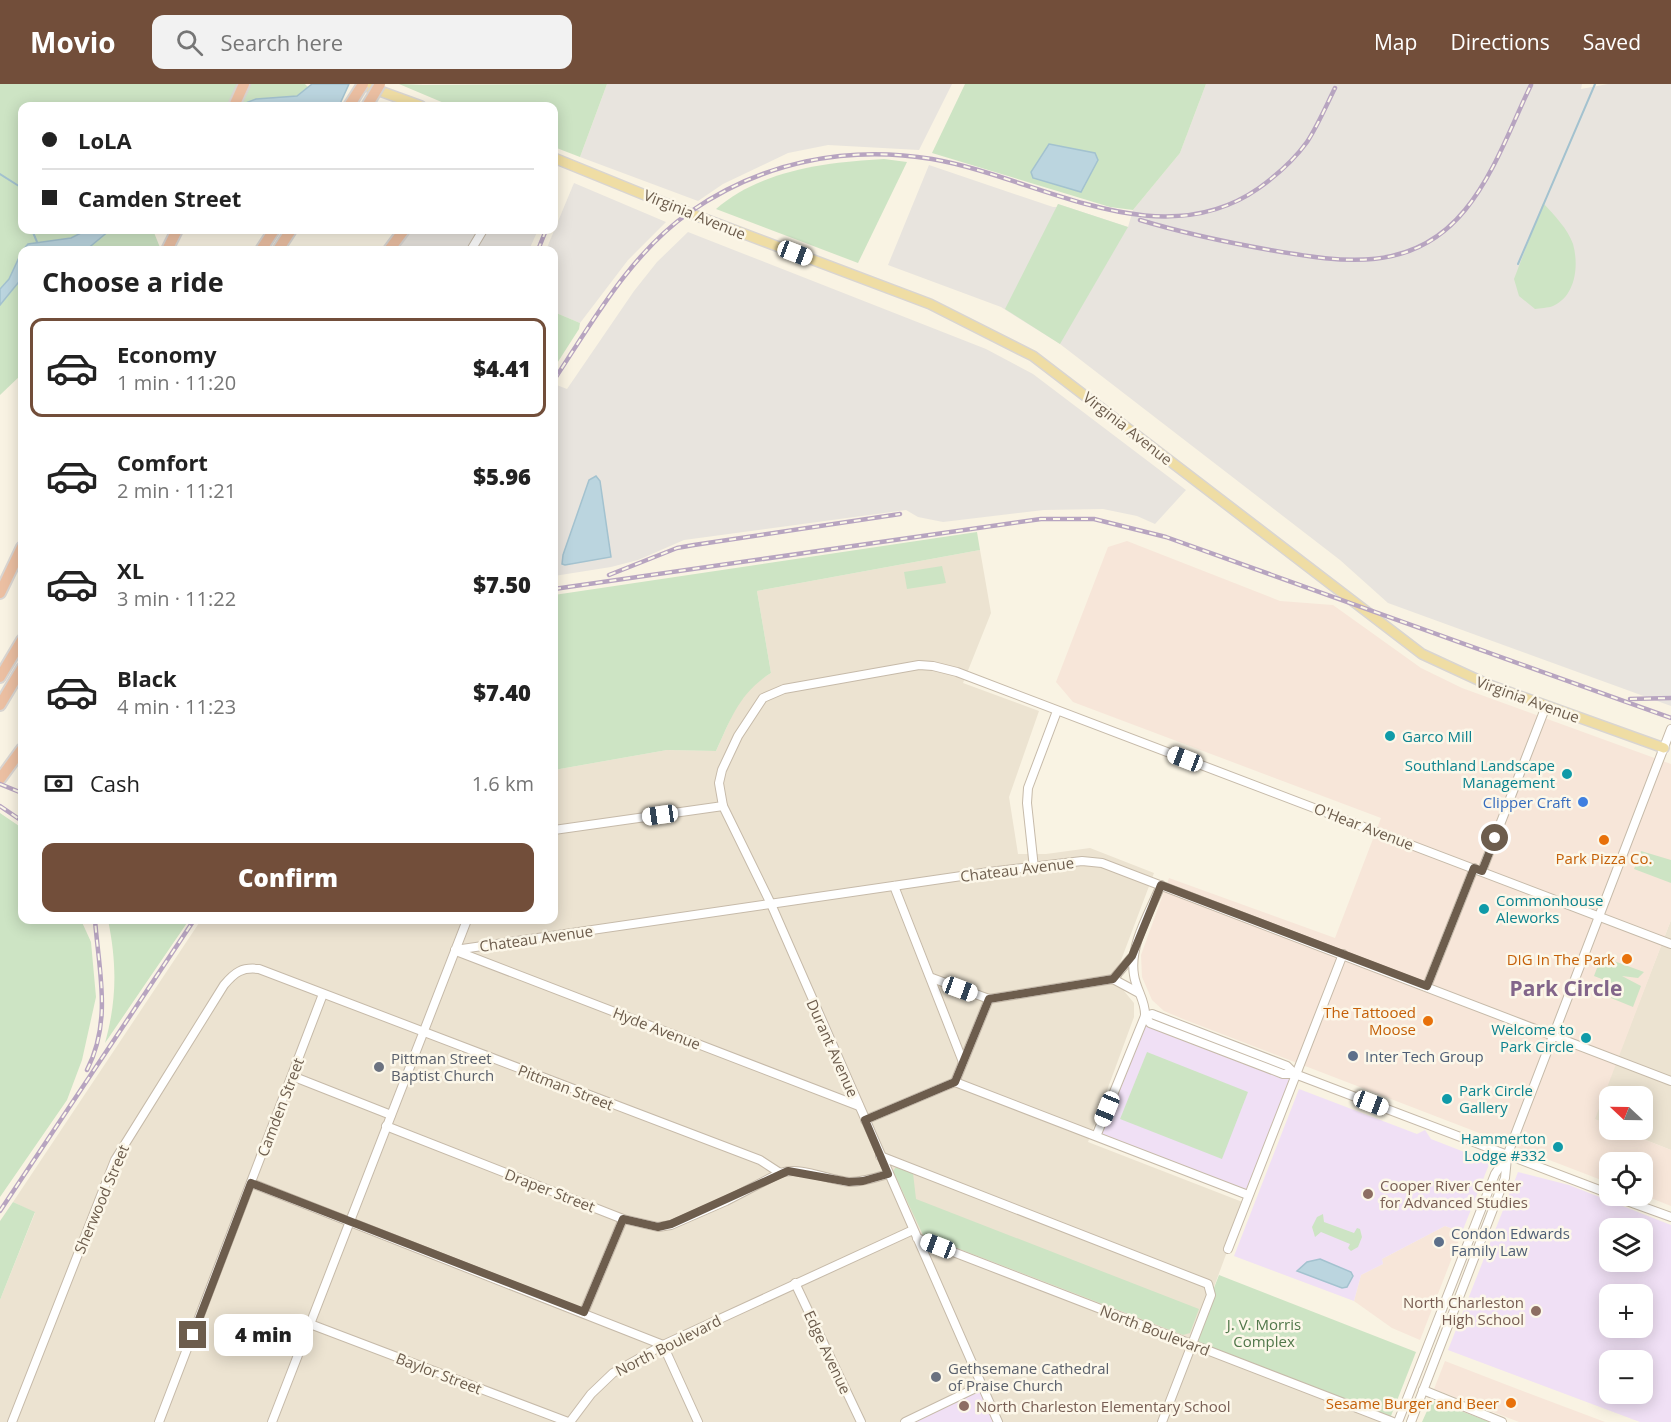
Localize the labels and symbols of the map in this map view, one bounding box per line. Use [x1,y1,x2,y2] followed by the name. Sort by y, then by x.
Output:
[641,184,749,244] street label: Virginia Avenue
[775,238,815,268] car
[1079,387,1177,469] street label: Virginia Avenue
[1474,671,1582,727] street label: Virginia Avenue
[1402,726,1472,746] place label: Garco Mill
[1383,729,1397,743] marker: Garco Mill
[1165,744,1205,774] car
[1405,755,1555,792] place label: Southland Landscape Management
[1560,767,1574,781] marker: Southland Landscape Management
[1483,792,1571,812] place label: Clipper Craft
[1576,795,1590,809] marker: Clipper Craft
[1311,798,1417,854] street label: O'Hear Avenue
[641,804,679,826] car
[1481,824,1508,851] route start
[1597,833,1611,847] marker: Park Pizza Co.
[1556,848,1652,868] place label: Park Pizza Co.
[959,852,1075,886] street label: Chateau Avenue
[1496,890,1603,927] place label: Commonhouse Aleworks
[1477,902,1491,916] marker: Commonhouse Aleworks
[478,920,594,956] street label: Chateau Avenue
[1507,949,1615,969] place label: DIG In The Park
[1620,952,1634,966] marker: DIG In The Park
[940,974,980,1004] car
[1510,974,1622,1002] district label: Park Circle
[802,996,864,1100] street label: Durant Avenue
[610,1002,704,1054] street label: Hyde Avenue
[1323,1002,1416,1039] place label: The Tattooed Moose
[1421,1014,1435,1028] marker: The Tattooed Moose
[1491,1019,1574,1056] place label: Welcome to Park Circle
[1579,1031,1593,1045] marker: Welcome to Park Circle
[1365,1046,1484,1066] place label: Inter Tech Group
[391,1048,494,1085] place label: Pittman Street Baptist Church
[1346,1049,1360,1063] marker: Inter Tech Group
[252,1055,308,1159] street label: Camden Street
[372,1060,386,1074] marker: Pittman Street Baptist Church
[515,1060,617,1114] street label: Pittman Street
[1459,1080,1533,1117] place label: Park Circle Gallery
[1599,1086,1653,1140] north arrow
[1351,1088,1391,1118] car
[1092,1089,1122,1129] car
[1440,1092,1454,1106] marker: Park Circle Gallery
[1461,1128,1546,1165] place label: Hammerton Lodge #332
[1551,1140,1565,1154] marker: Hammerton Lodge #332
[69,1141,133,1257] street label: Sherwood Street
[502,1164,598,1216] street label: Draper Street
[1380,1175,1528,1212] place label: Cooper River Center for Advanced Studies
[1361,1187,1375,1201] marker: Cooper River Center for Advanced Studies
[1451,1223,1570,1260] place label: Condon Edwards Family Law
[918,1231,958,1261] car
[1432,1235,1446,1249] marker: Condon Edwards Family Law
[1403,1292,1524,1329] place label: North Charleston High School
[1097,1300,1213,1360] street label: North Boulevard
[1529,1304,1543,1318] marker: North Charleston High School
[800,1307,856,1397] street label: Edge Avenue
[612,1310,724,1380] street label: North Boulevard
[214,1314,313,1356] callout: 4 min
[1225,1314,1301,1351] park label: J. V. Morris Complex
[179,1321,206,1348] route end
[393,1347,485,1399] street label: Baylor Street
[948,1358,1109,1395] place label: Gethsemane Cathedral of Praise Church
[929,1370,943,1384] marker: Gethsemane Cathedral of Praise Church
[1326,1393,1499,1413] place label: Sesame Burger and Beer
[976,1396,1231,1416] place label: North Charleston Elementary School
[1504,1396,1518,1410] marker: Sesame Burger and Beer
[957,1399,971,1413] marker: North Charleston Elementary School

